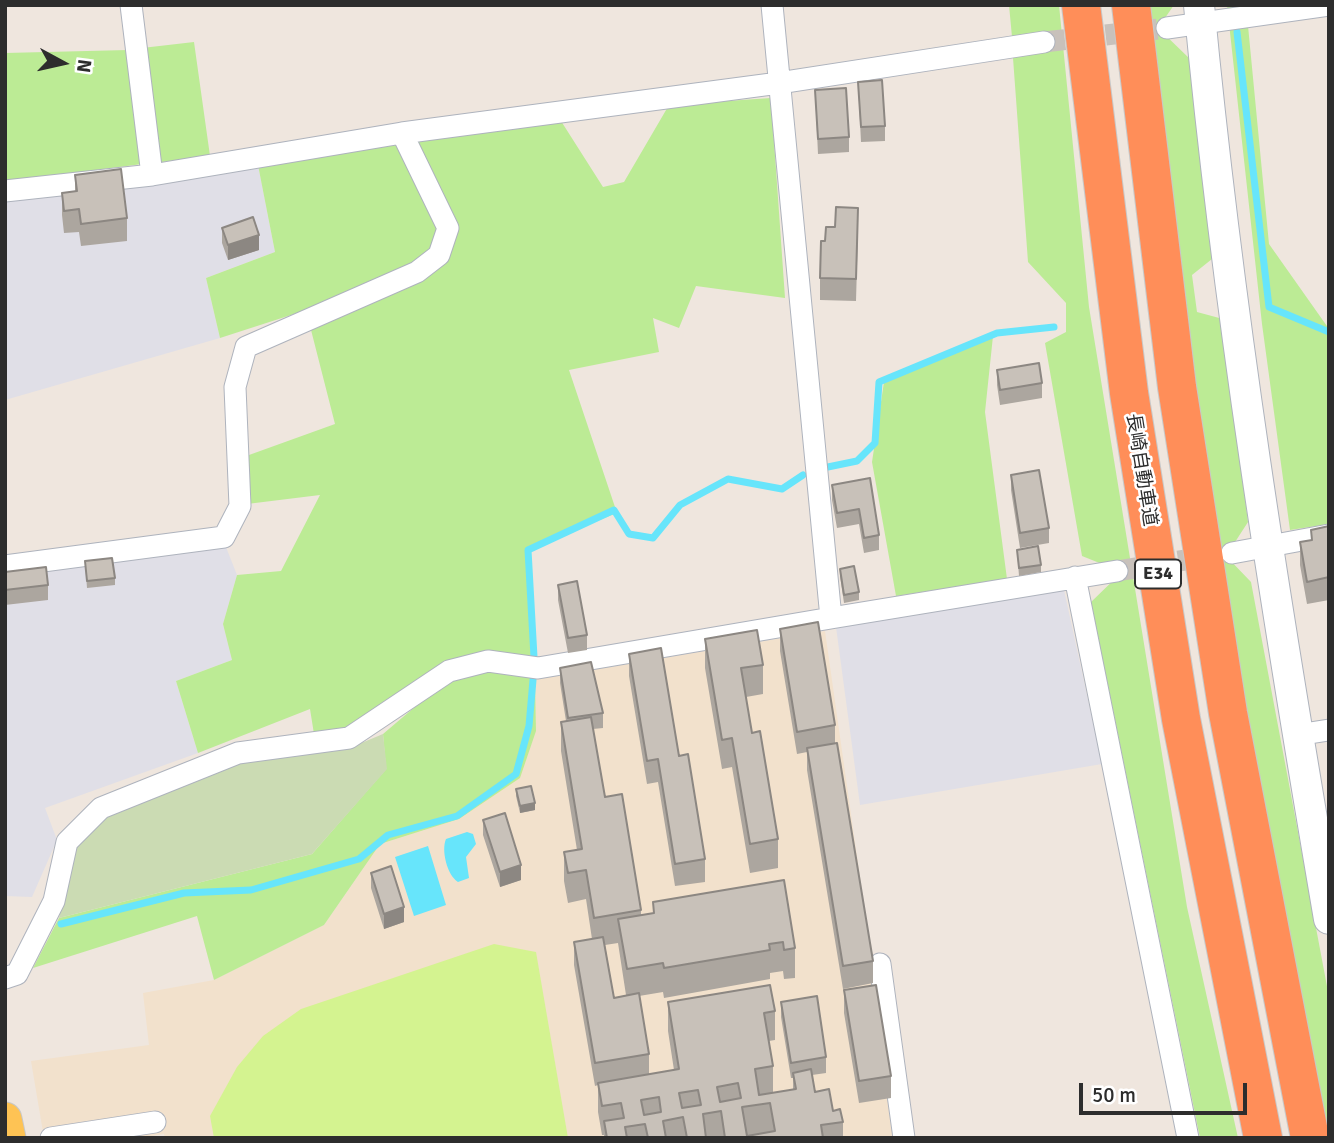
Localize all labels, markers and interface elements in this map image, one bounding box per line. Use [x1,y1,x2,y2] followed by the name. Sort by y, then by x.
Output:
[28,28,98,98] north arrow
[71,58,97,74] text: N
[1121,412,1161,528] street label: 長崎自動車道
[1135,560,1181,588] road number: E34
[1082,1070,1250,1114] scale bar
[1092,1082,1136,1108] text: 50 m

